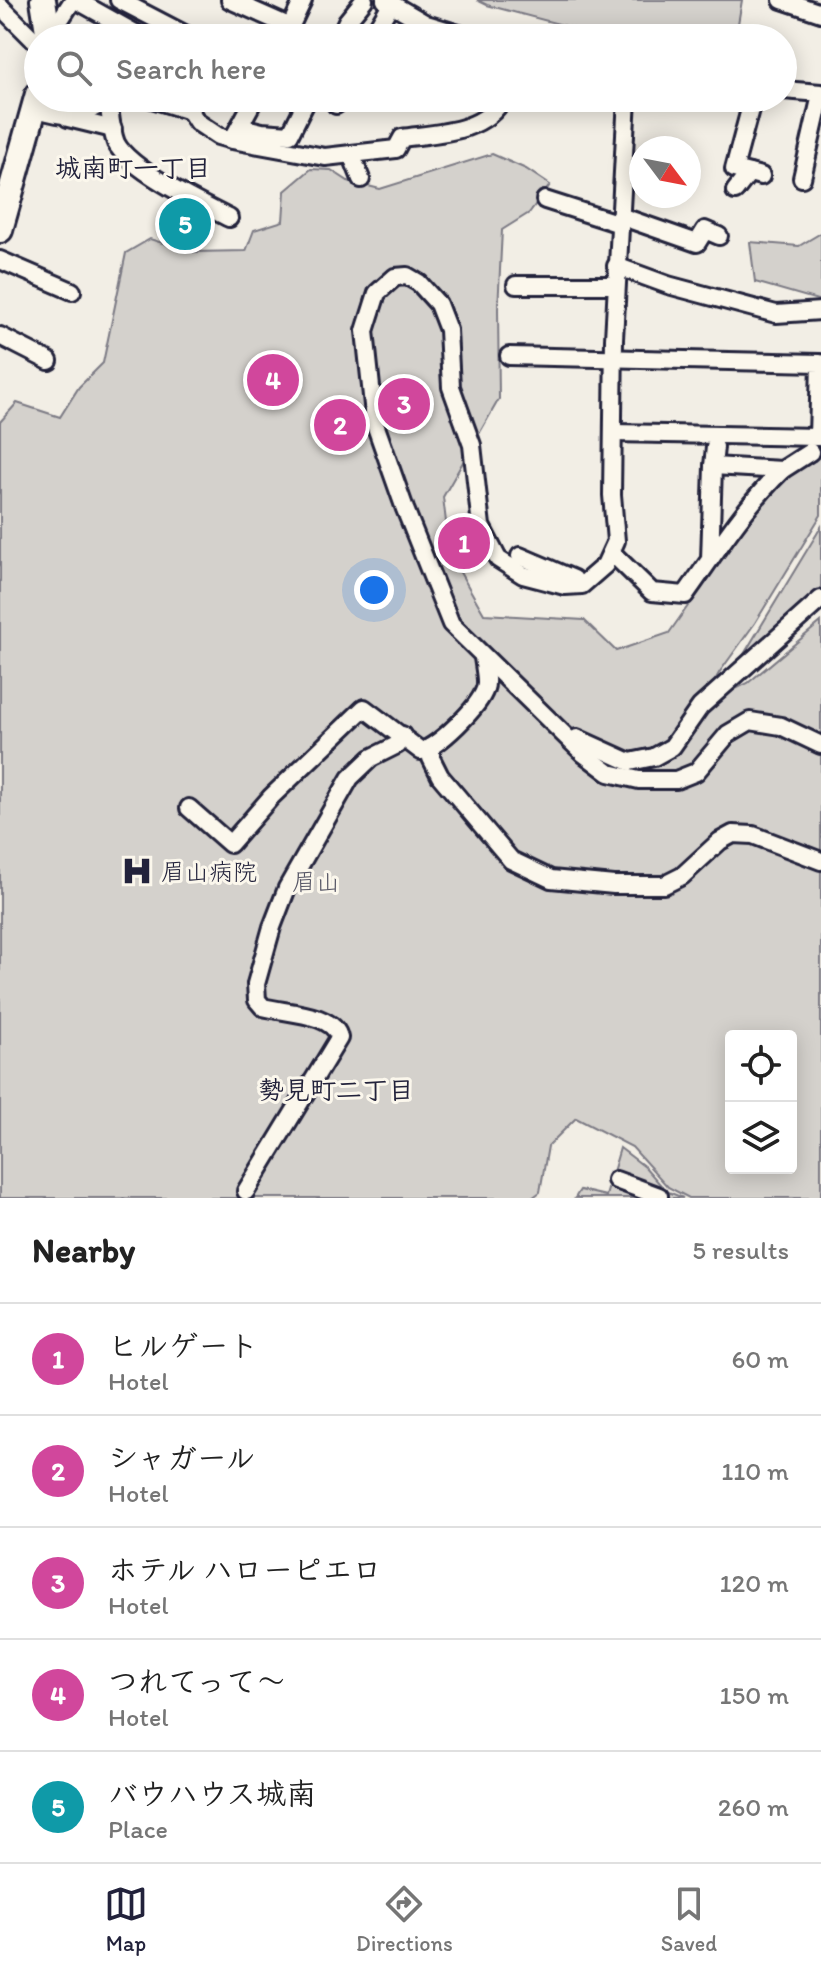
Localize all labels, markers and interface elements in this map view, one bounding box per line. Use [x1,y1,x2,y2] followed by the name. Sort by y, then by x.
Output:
[24,24,797,112] search box
[52,46,96,90] icon: search
[116,50,266,87] text: Search here
[629,136,701,208] north arrow
[55,152,211,184] district label: 城南町一丁目
[159,194,211,254] pin: 5
[247,350,299,410] pin: 4
[378,374,430,434] pin: 3
[314,395,366,455] pin: 2
[438,513,490,573] pin: 1
[354,570,394,610] your location
[120,854,154,888] hospital icon: 眉山病院
[161,857,257,886] place label: 眉山病院
[292,867,340,896] park label: 眉山
[725,1030,797,1174] map controls
[725,1030,797,1102] button: locate
[258,1074,414,1106] district label: 勢見町二丁目
[725,1102,797,1174] button: layers
[32,1230,135,1271] text: Nearby
[692,1234,789,1266] text: 5 results
[108,1327,259,1364] text: ヒルゲート
[52,1343,64,1375] text: 1
[732,1343,789,1375] text: 60 m
[108,1365,169,1397] text: Hotel
[108,1439,256,1476] text: シャガール
[51,1455,65,1487] text: 2
[721,1455,789,1487] text: 110 m
[108,1477,169,1509] text: Hotel
[108,1551,382,1588] text: ホテル ハローピエロ
[51,1567,65,1599] text: 3
[720,1567,789,1599] text: 120 m
[108,1589,169,1621] text: Hotel
[108,1663,286,1700] text: つれてって～
[50,1679,66,1711] text: 4
[720,1679,789,1711] text: 150 m
[108,1701,169,1733] text: Hotel
[108,1775,316,1812] text: バウハウス城南
[51,1791,65,1823] text: 5
[718,1791,789,1823] text: 260 m
[108,1813,168,1845] text: Place
[104,1882,148,1957] tab: Map
[356,1882,453,1957] tab: Directions
[661,1882,717,1957] tab: Saved

